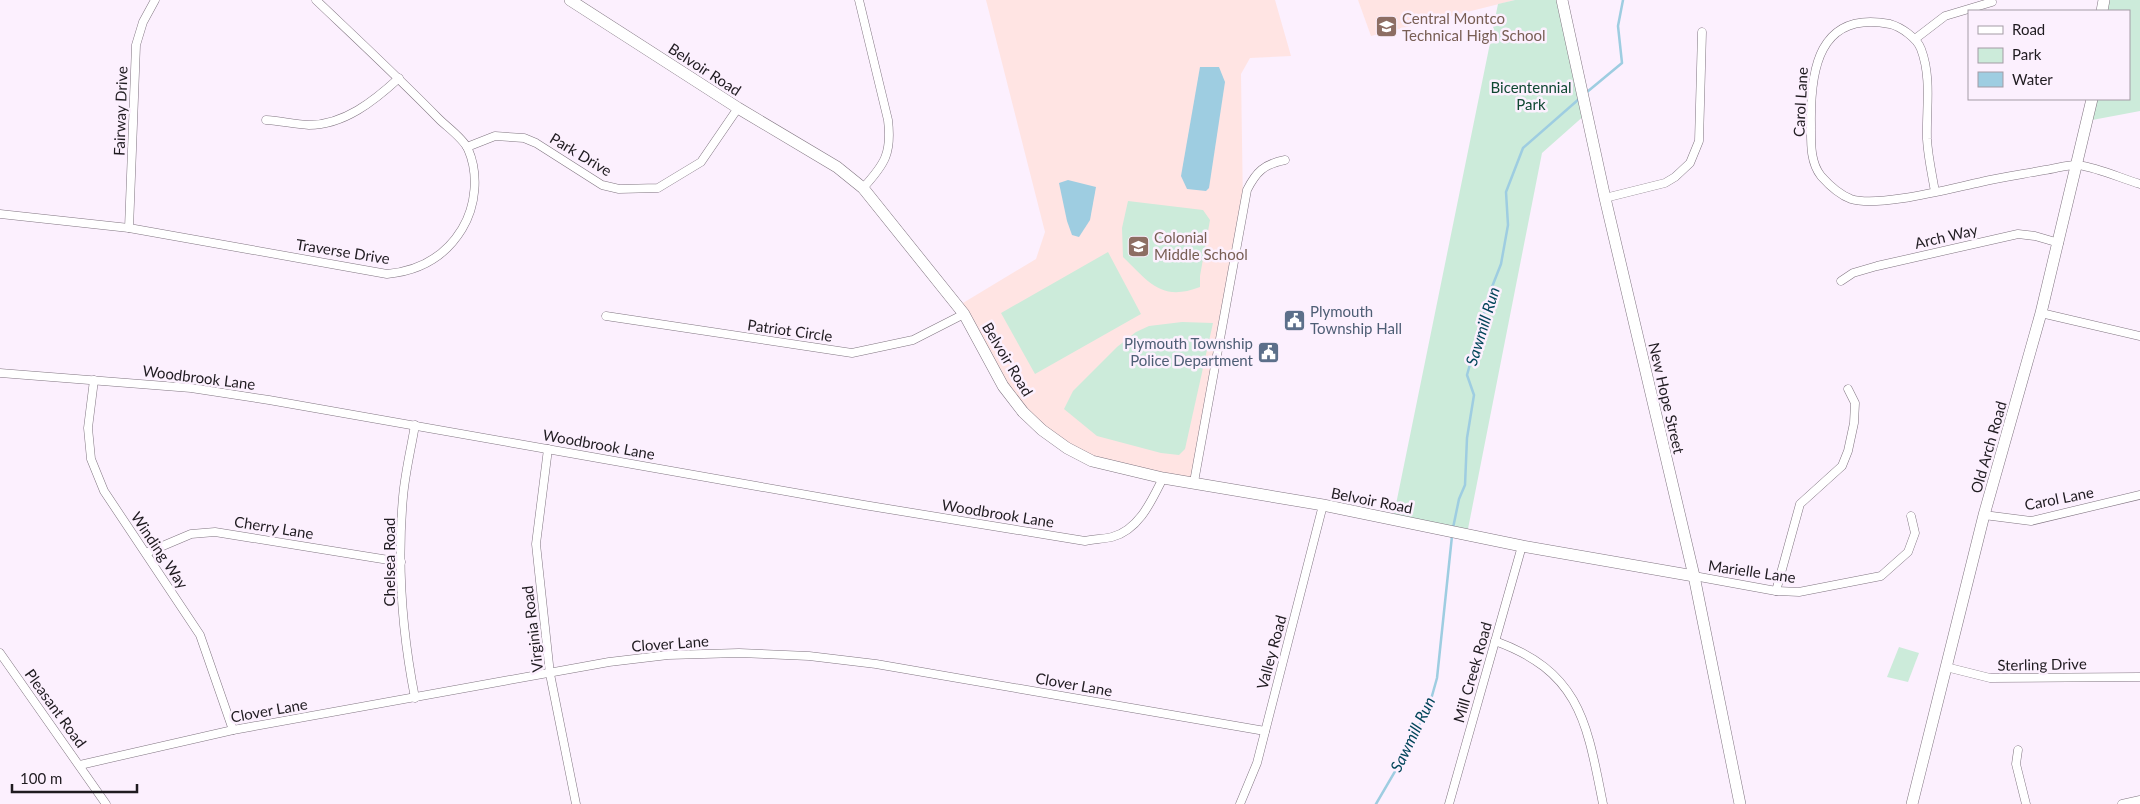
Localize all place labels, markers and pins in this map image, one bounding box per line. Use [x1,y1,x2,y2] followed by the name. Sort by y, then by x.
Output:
[1402,9,1546,44] place label: Central Montco Technical High School
[1374,15,1398,39] school or university icon: Central Montco Technical High School
[1154,228,1248,263] place label: Colonial Middle School
[1126,234,1150,258] school or university icon: Colonial Middle School
[1310,302,1402,337] place label: Plymouth Township Hall
[1282,308,1306,332] public building icon: Plymouth Township Hall
[1124,334,1254,369] place label: Plymouth Township Police Department
[1257,340,1281,364] public building icon: Plymouth Township Police Department

